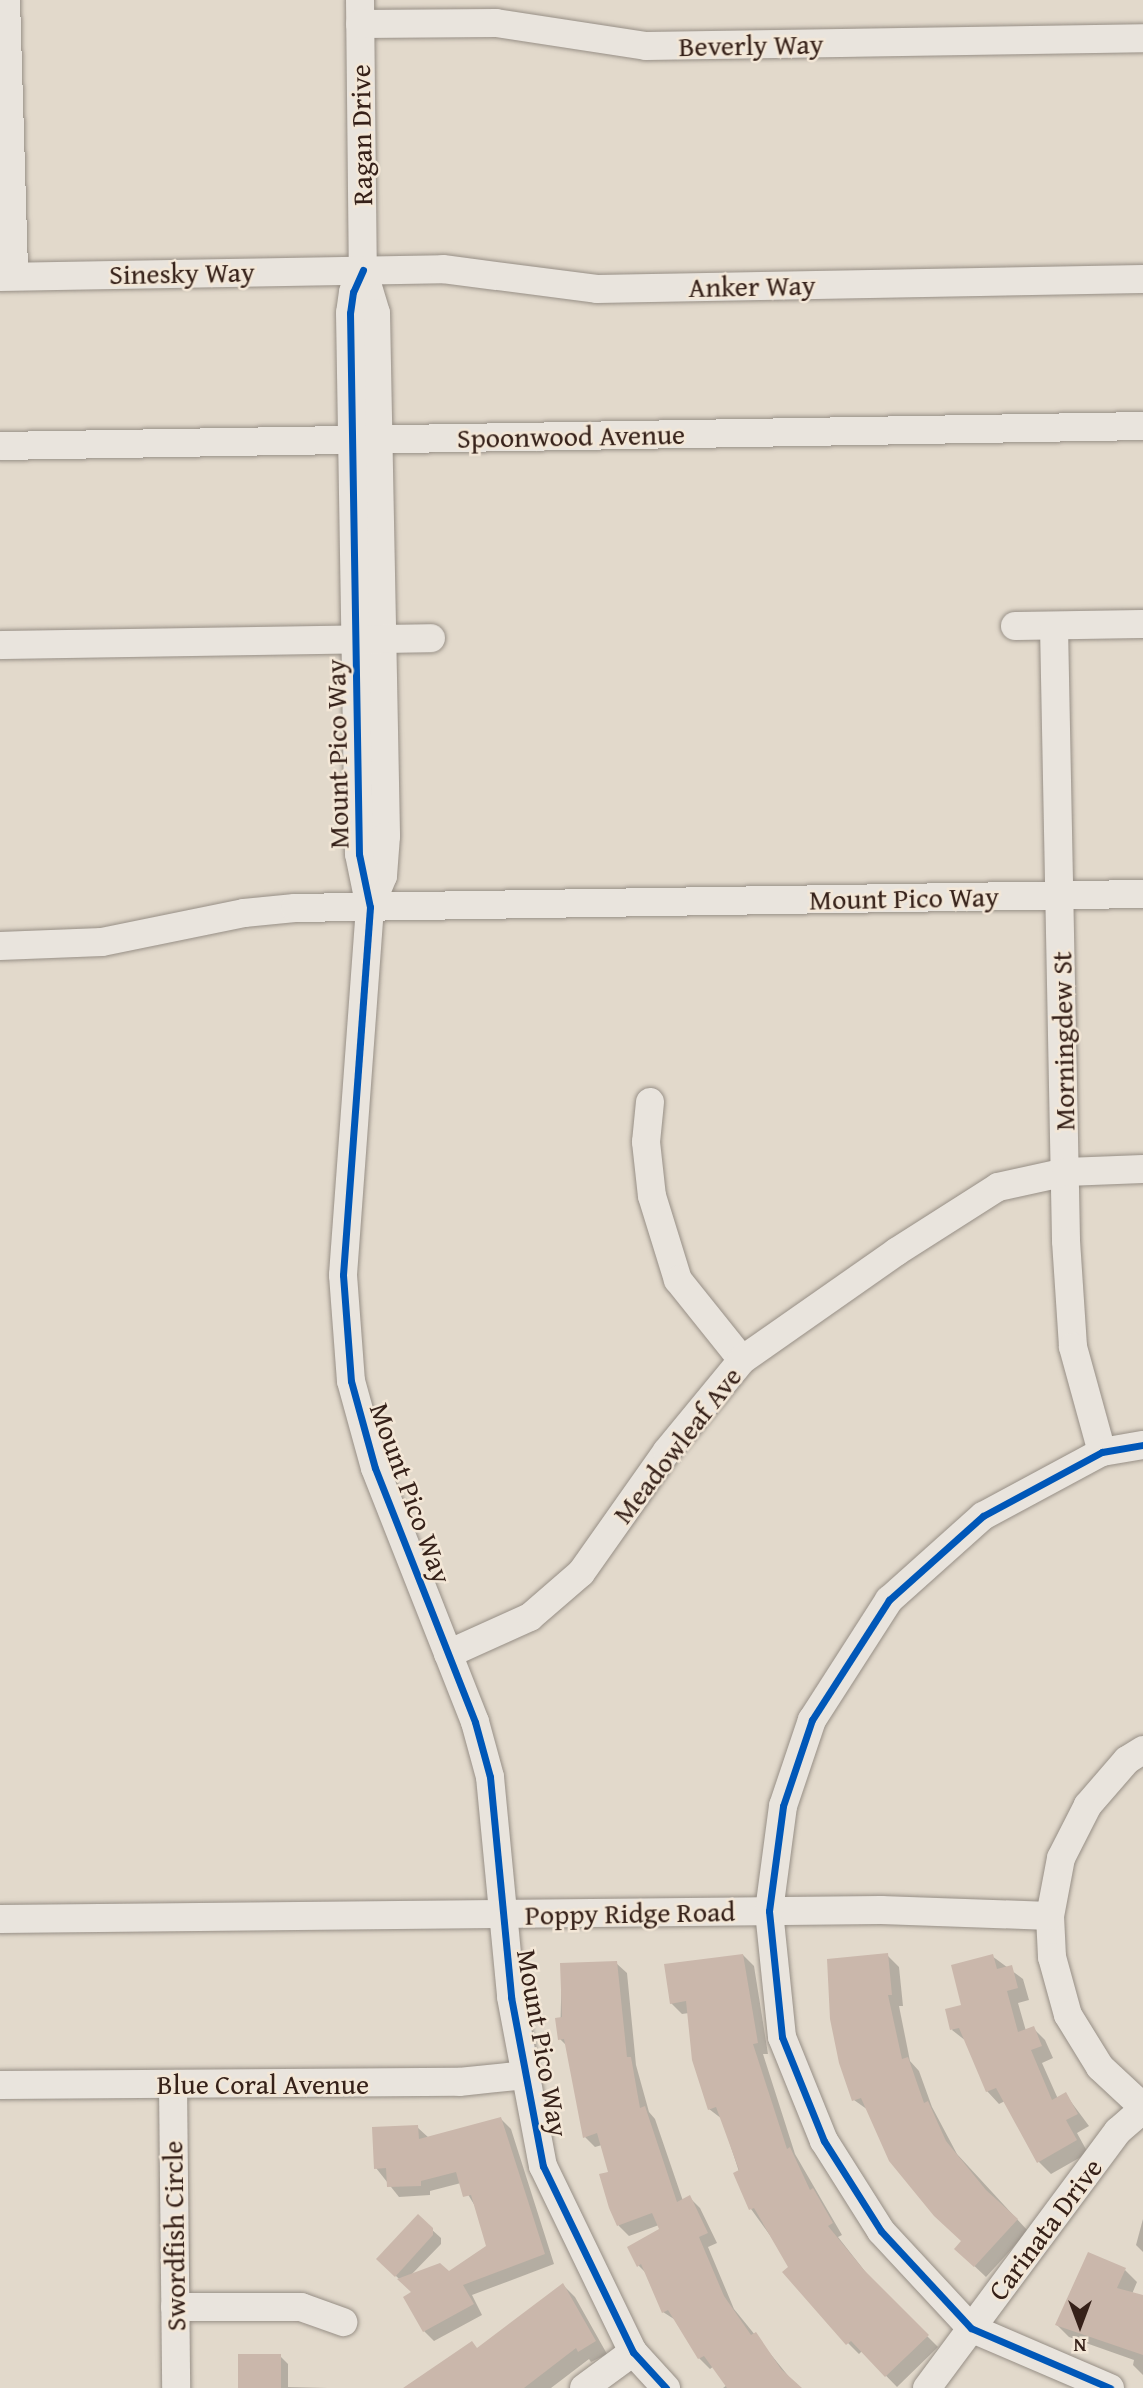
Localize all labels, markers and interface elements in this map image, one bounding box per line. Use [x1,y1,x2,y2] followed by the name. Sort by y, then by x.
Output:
[678,27,824,63] street label: Beverly Way
[343,64,379,206] street label: Ragan Drive
[109,255,255,291] street label: Sinesky Way
[688,268,816,304] street label: Anker Way
[457,417,685,455] street label: Spoonwood Avenue
[319,659,355,849] street label: Mount Pico Way
[809,880,999,916] street label: Mount Pico Way
[1045,951,1081,1131] street label: Morningdew St
[605,1360,749,1530] street label: Meadowleaf Ave
[363,1398,459,1588] street label: Mount Pico Way
[525,1894,735,1932] street label: Poppy Ridge Road
[510,1947,576,2139] street label: Mount Pico Way
[157,2067,369,2101] street label: Blue Coral Avenue
[156,2140,192,2332] street label: Swordfish Circle
[981,2151,1109,2307] street label: Carinata Drive
[1045,2290,1115,2360] north arrow
[1074,2332,1086,2360] text: N

